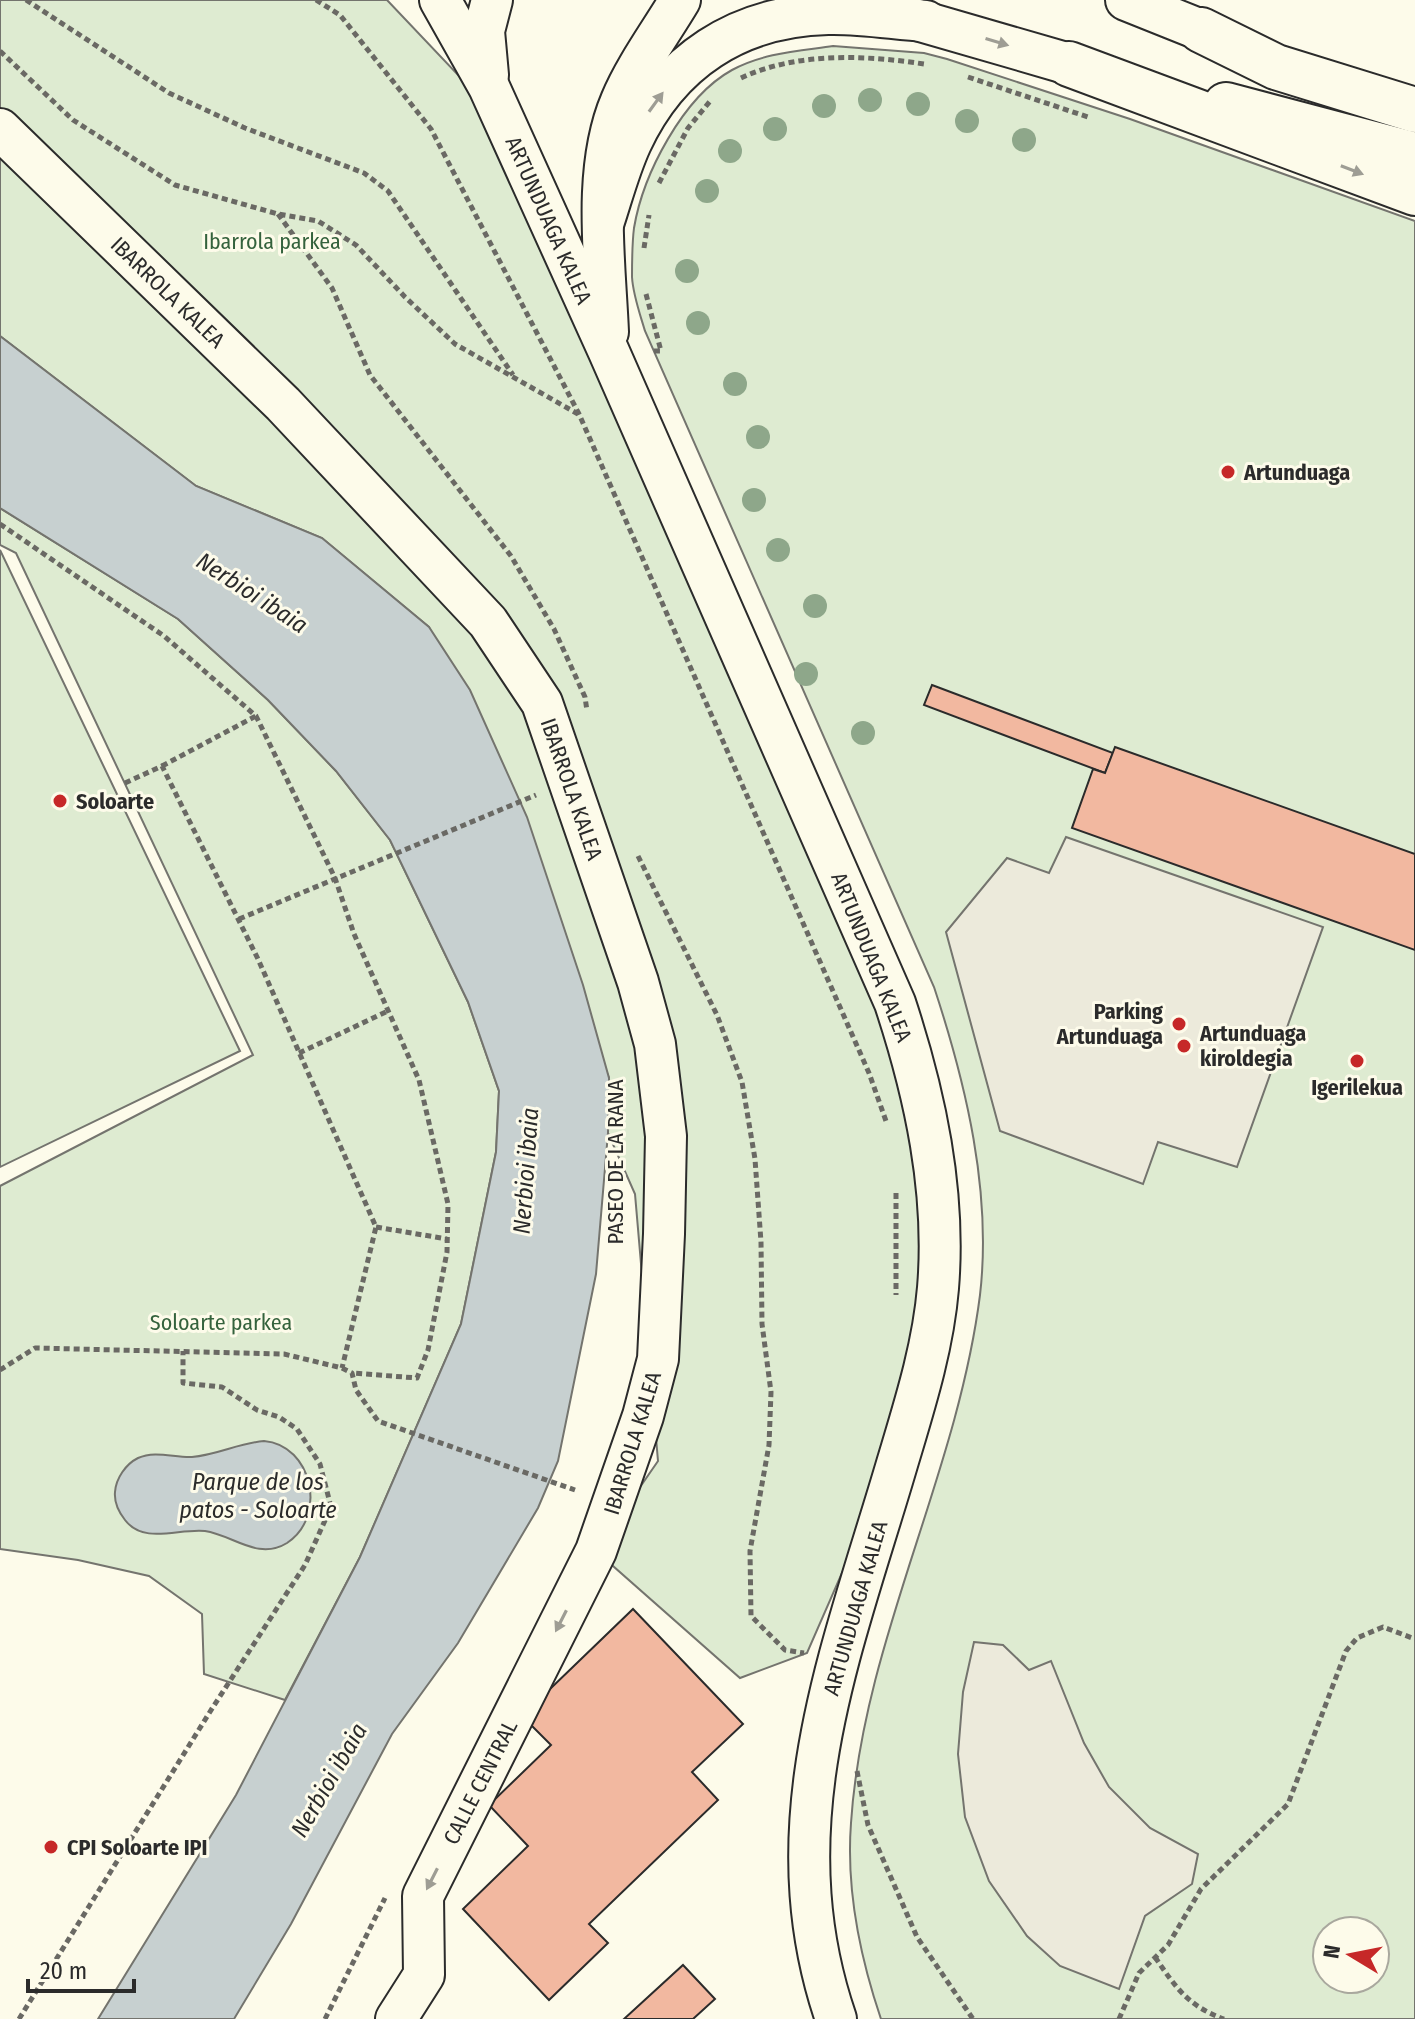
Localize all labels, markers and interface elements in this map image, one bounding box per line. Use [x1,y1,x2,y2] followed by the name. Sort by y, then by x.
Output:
[986,36,1010,49] one-way arrow
[648,91,663,112] one-way arrow
[499,132,598,309] street label: ARTUNDUAGA KALEA
[1340,164,1364,177] one-way arrow
[203,228,341,255] park label: Ibarrola parkea
[105,231,231,354] street label: IBARROLA KALEA
[1243,459,1350,486] place label: Artunduaga
[1219,463,1237,481] marker: Artunduaga
[191,547,313,639] water label: Nerbioi ibaia
[535,715,609,864] street label: IBARROLA KALEA
[76,788,154,815] place label: Soloarte
[51,792,69,810] marker: Soloarte
[825,868,918,1046] street label: ARTUNDUAGA KALEA
[1056,998,1163,1050] place label: Parking Artunduaga
[1170,1015,1188,1033] marker: Parking Artunduaga
[1199,1020,1306,1072] place label: Artunduaga kiroldegia
[1175,1037,1193,1055] marker: Artunduaga kiroldegia
[1348,1052,1366,1070] marker: Igerilekua
[1311,1074,1403,1101] place label: Igerilekua
[602,1079,629,1244] street label: PASEO DE LA RANA
[508,1107,544,1235] water label: Nerbioi ibaia
[150,1309,292,1336] park label: Soloarte parkea
[598,1368,667,1518] street label: IBARROLA KALEA
[179,1468,337,1524] water label: Parque de los patos - Soloarte
[818,1517,893,1699] street label: ARTUNDUAGA KALEA
[554,1609,568,1632] one-way arrow
[438,1715,523,1849] street label: CALLE CENTRAL
[285,1718,373,1842] water label: Nerbioi ibaia
[67,1834,208,1861] place label: CPI Soloarte IPI
[42,1838,60,1856] marker: CPI Soloarte IPI
[426,1867,439,1890] one-way arrow
[1311,1915,1391,1995] north arrow
[28,1943,134,1993] scale bar
[1317,1943,1346,1960] text: N
[40,1957,87,1985] text: 20 m

